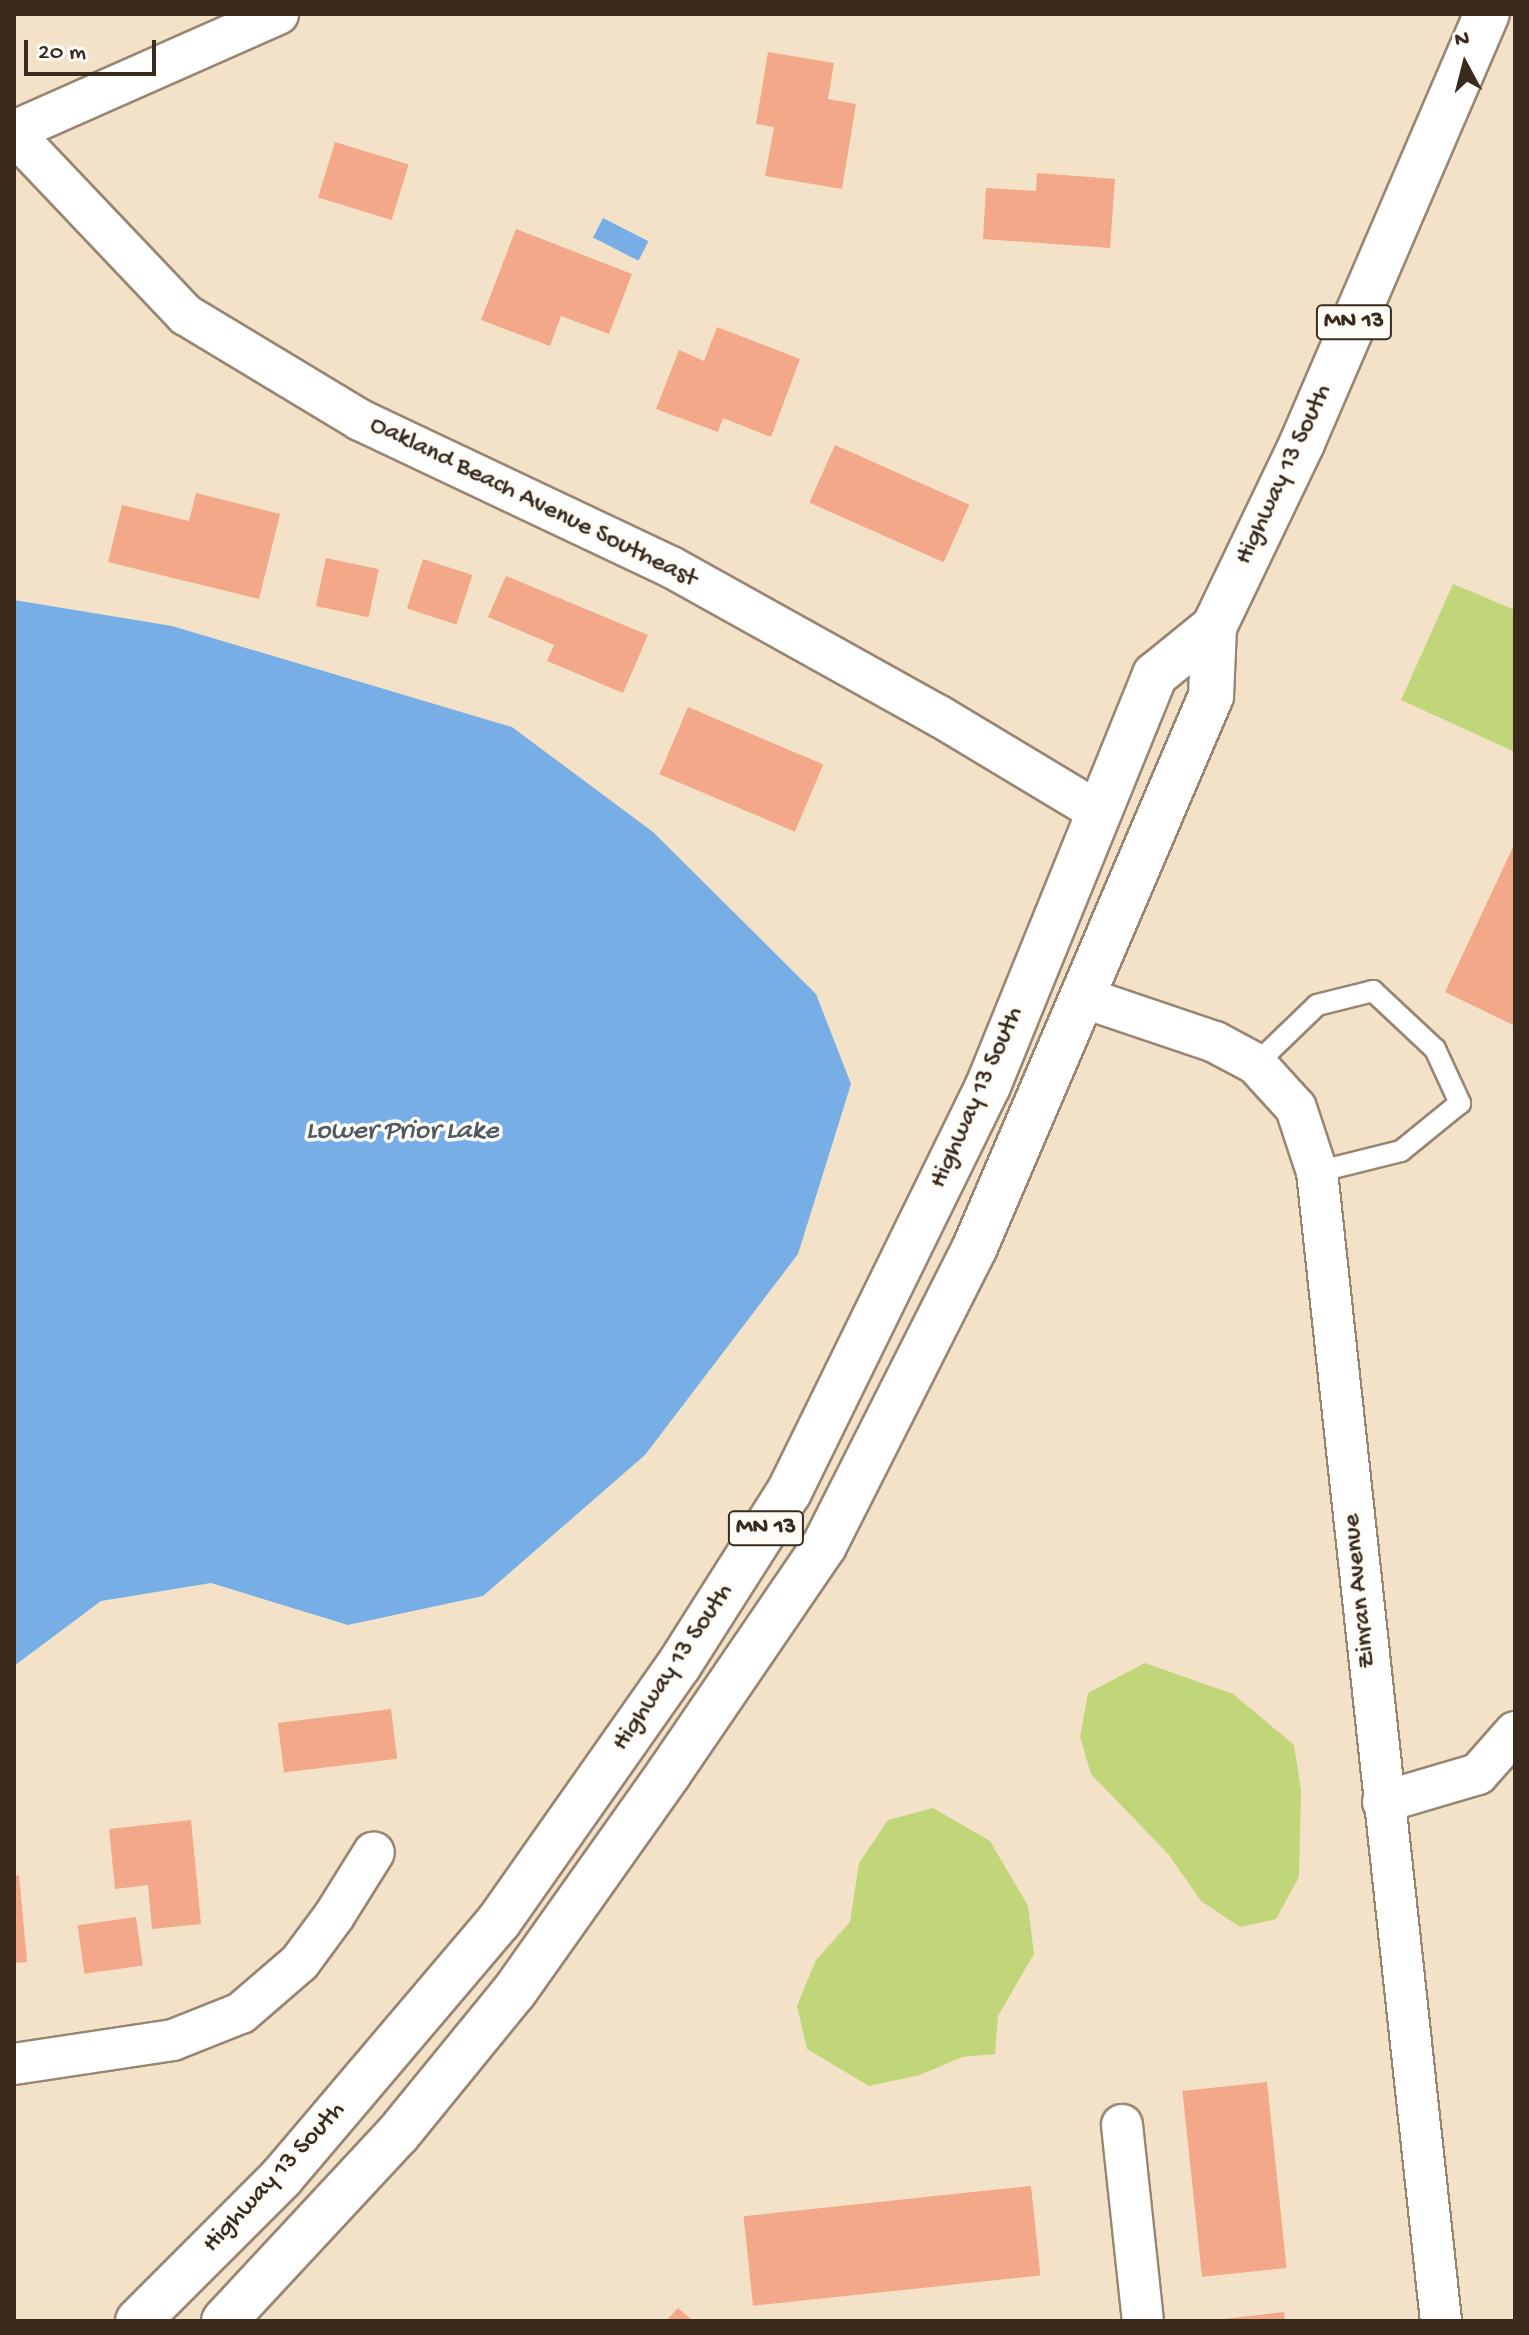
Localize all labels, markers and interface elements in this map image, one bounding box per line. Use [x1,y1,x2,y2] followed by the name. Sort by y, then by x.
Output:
[28,24,160,74] scale bar
[1425,24,1505,104] north arrow
[1453,26,1471,54] text: N
[38,39,86,68] text: 20 m
[1314,302,1394,342] road number: MN 13
[1230,380,1340,570] street label: Highway 13 South
[364,410,702,596] street label: Oakland Beach Avenue Southeast
[924,1002,1032,1194] street label: Highway 13 South
[306,1115,498,1149] water label: Lower Prior Lake
[726,1508,806,1548] road number: MN 13
[1337,1512,1385,1670] street label: Zinran Avenue
[606,1578,742,1758] street label: Highway 13 South
[197,2096,353,2260] street label: Highway 13 South

